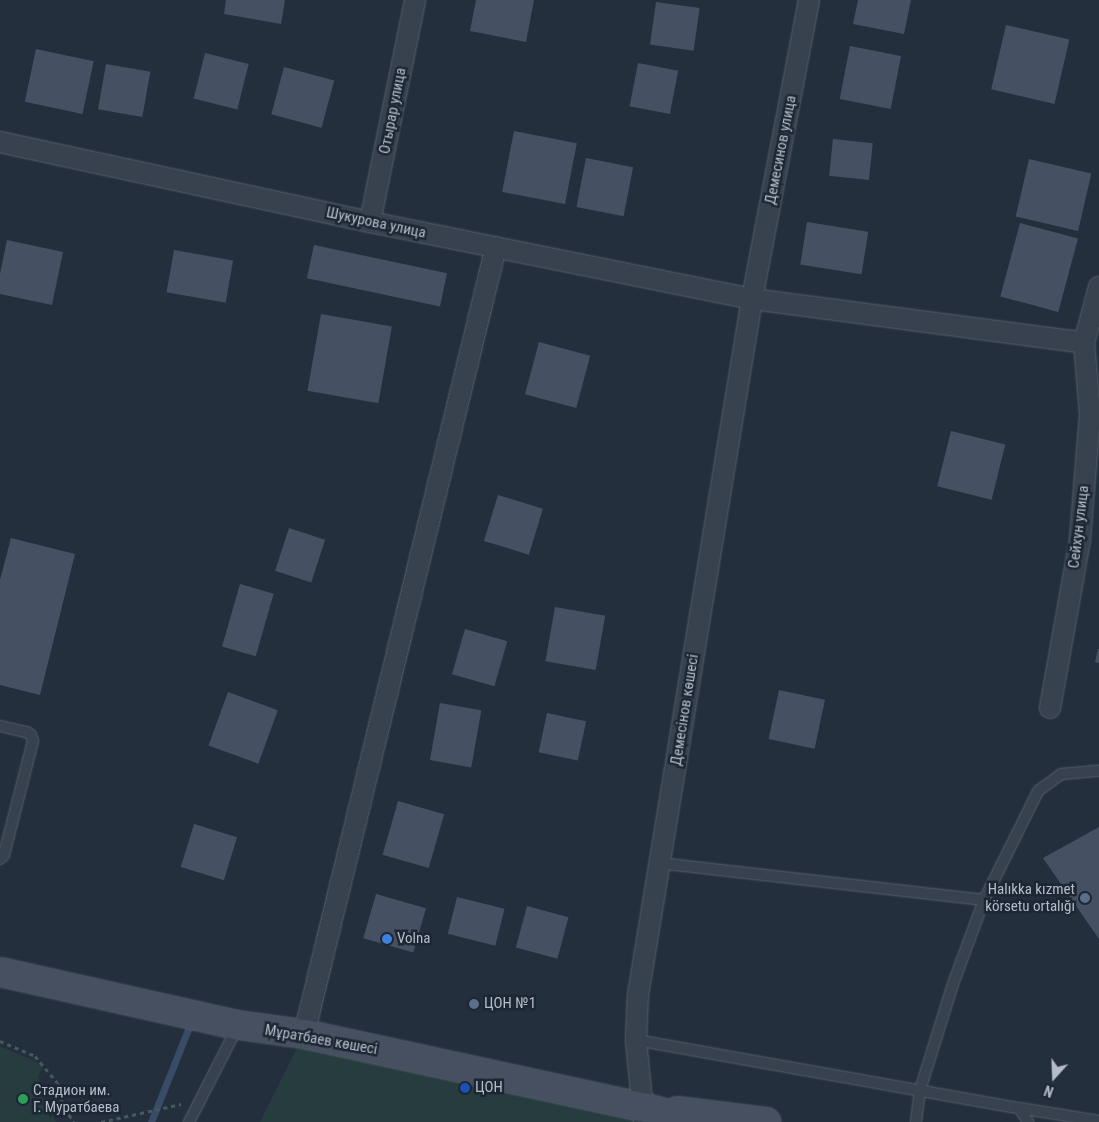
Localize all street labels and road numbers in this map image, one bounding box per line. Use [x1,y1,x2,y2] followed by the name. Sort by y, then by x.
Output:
[376,66,410,156] street label: Отырар улица
[762,94,800,206] street label: Демесинов улица
[325,204,427,242] street label: Шукурова улица
[1065,485,1093,569] street label: Сейхун улица
[667,653,703,767] street label: Демесінов көшесі
[263,1021,379,1059] street label: Мұратбаев көшесі

